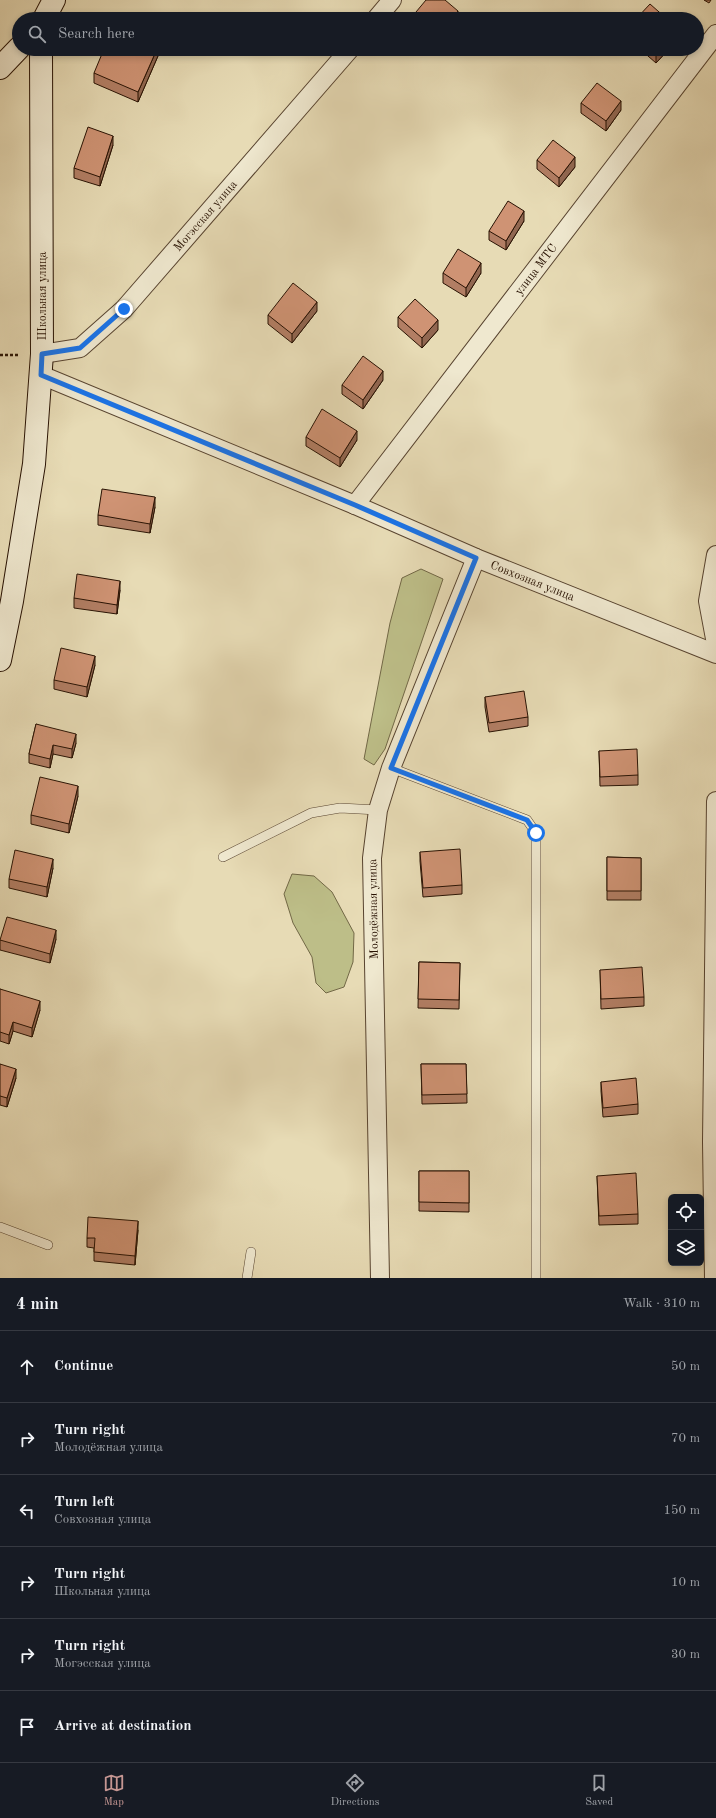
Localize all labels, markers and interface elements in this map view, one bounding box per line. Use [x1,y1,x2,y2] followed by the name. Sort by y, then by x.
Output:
[12,12,704,56] search box
[26,23,48,45] icon: search
[58,27,135,42] text: Search here
[172,179,240,254] street label: Могэсская улица
[513,242,560,298] street label: улица МТС
[37,251,49,341] street label: Школьная улица
[115,300,133,318] route end
[488,559,576,604] street label: Совхозная улица
[527,824,545,842] route start
[367,859,381,959] street label: Молодёжная улица
[668,1194,704,1266] map controls
[668,1194,704,1230] button: locate
[668,1230,704,1266] button: layers
[16,1296,59,1313] text: 4 min
[623,1297,700,1310] text: Walk · 310 m
[16,1356,38,1378] icon: ahead
[54,1359,113,1374] text: Continue
[671,1360,700,1373] text: 50 m
[54,1423,125,1438] text: Turn right
[16,1428,38,1450] icon: right
[671,1432,700,1445] text: 70 m
[54,1441,163,1454] text: Молодёжная улица
[54,1495,114,1510] text: Turn left
[16,1500,38,1522] icon: left
[663,1504,700,1517] text: 150 m
[54,1513,151,1526] text: Совхозная улица
[54,1567,125,1582] text: Turn right
[16,1572,38,1594] icon: right
[671,1576,700,1589] text: 10 m
[54,1585,150,1598] text: Школьная улица
[54,1639,125,1654] text: Turn right
[16,1644,38,1666] icon: right
[671,1648,700,1661] text: 30 m
[54,1657,151,1670] text: Могэсская улица
[16,1716,38,1738] icon: arrive
[54,1719,192,1734] text: Arrive at destination
[103,1772,125,1810] tab: Map
[331,1772,379,1810] tab: Directions
[585,1772,613,1810] tab: Saved

